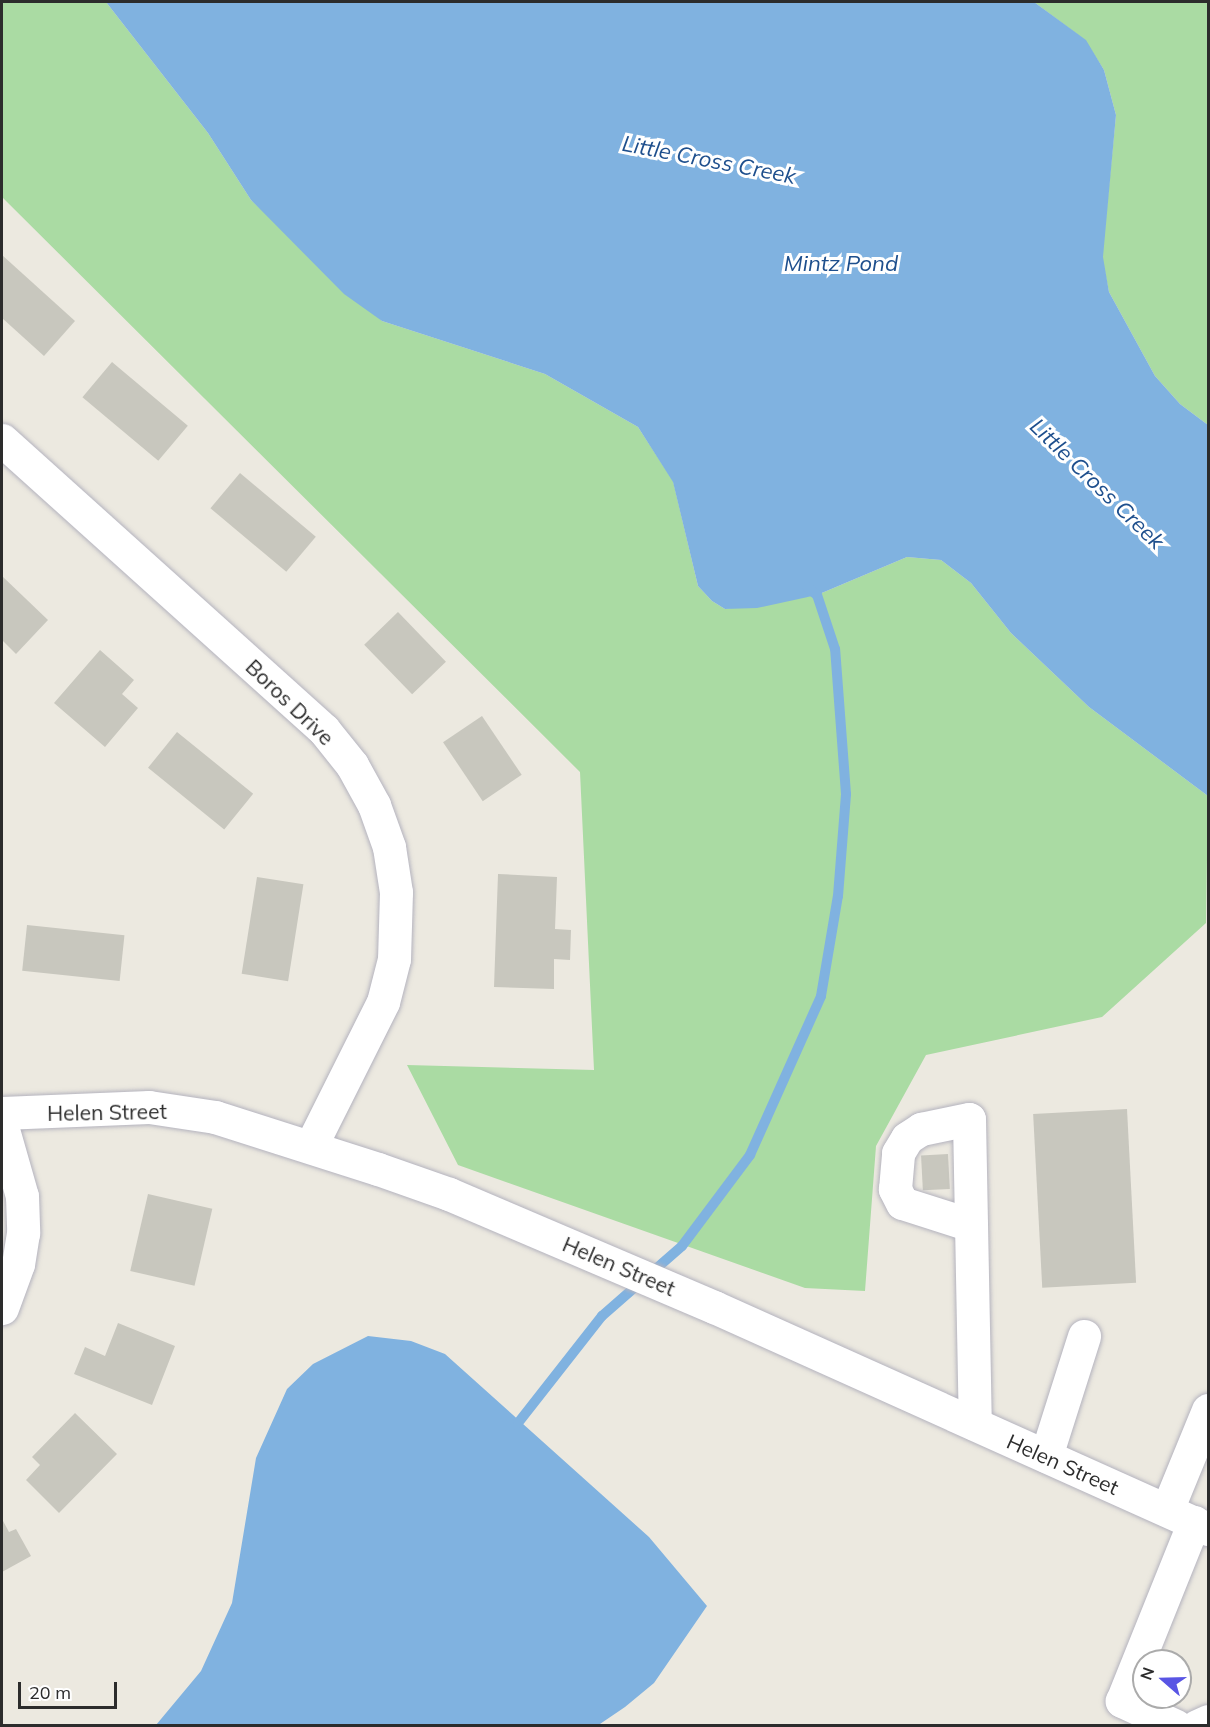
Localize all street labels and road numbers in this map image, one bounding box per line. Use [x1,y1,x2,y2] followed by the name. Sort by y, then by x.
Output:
[241,654,339,750] street label: Boros Drive
[47,1098,167,1126] street label: Helen Street
[559,1231,679,1301] street label: Helen Street
[1003,1428,1123,1500] street label: Helen Street

